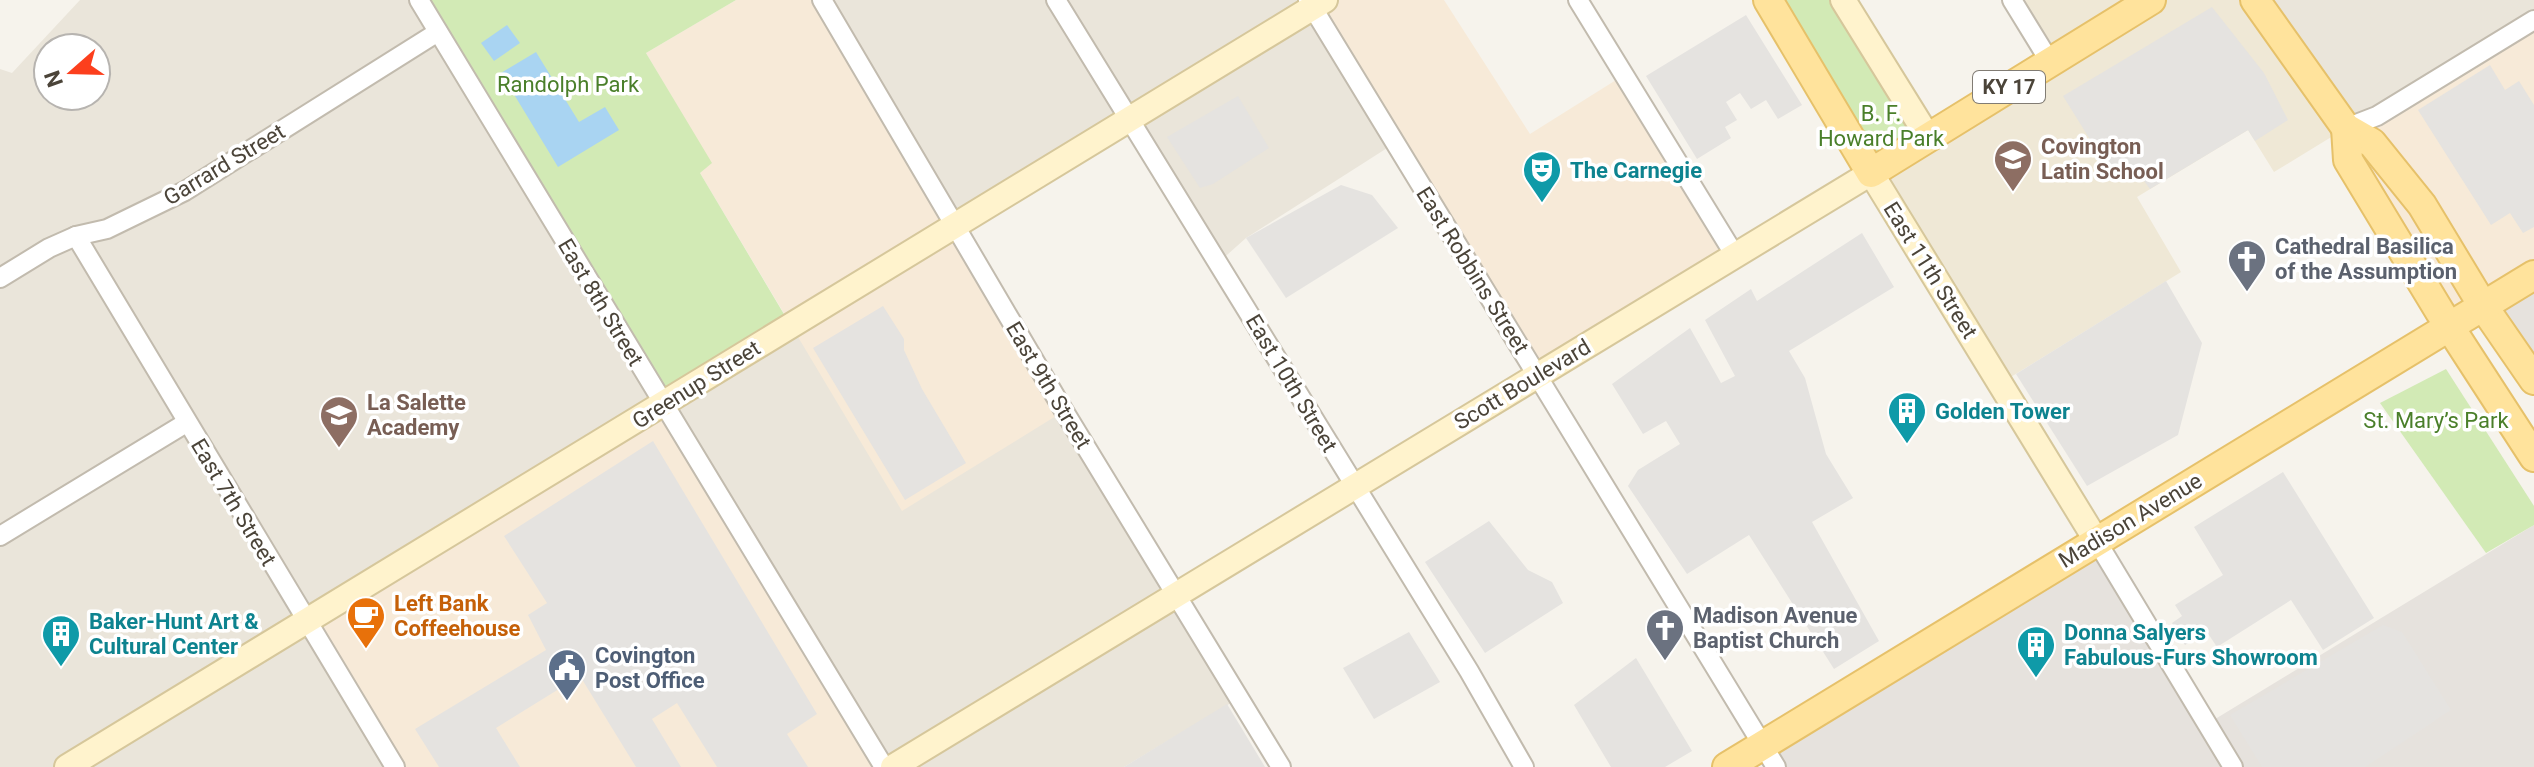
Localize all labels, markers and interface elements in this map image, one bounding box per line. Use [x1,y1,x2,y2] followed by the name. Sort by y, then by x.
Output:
[32,32,112,112] north arrow
[39,67,68,90] text: N
[1973,71,2045,103] road number: KY 17
[497,72,640,97] park label: Randolph Park
[1818,101,1945,151] park label: B. F. Howard Park
[159,119,289,210] street label: Garrard Street
[2041,134,2164,184] place label: Covington Latin School
[1992,138,2034,193] school or university icon: Covington Latin School
[1521,149,1563,204] theatre icon: The Carnegie
[1570,158,1702,183] place label: The Carnegie
[1411,182,1534,358] street label: East Robbins Street
[1879,197,1983,343] street label: East 11th Street
[553,234,648,370] street label: East 8th Street
[2275,234,2457,284] place label: Cathedral Basilica of the Assumption
[2226,238,2268,293] church icon: Cathedral Basilica of the Assumption
[1241,310,1342,457] street label: East 10th Street
[1001,317,1096,453] street label: East 9th Street
[1450,334,1595,435] street label: Scott Boulevard
[628,335,765,434] street label: Greenup Street
[367,390,466,440] place label: La Salette Academy
[1886,390,1928,445] building icon: Golden Tower
[318,394,360,449] school or university icon: La Salette Academy
[1935,399,2070,424] place label: Golden Tower
[2363,408,2509,433] park label: St. Mary’s Park
[186,434,281,570] street label: East 7th Street
[2054,468,2206,573] street label: Madison Avenue
[394,591,520,641] place label: Left Bank Coffeehouse
[345,595,387,650] cafe icon: Left Bank Coffeehouse
[1693,603,1858,653] place label: Madison Avenue Baptist Church
[1644,607,1686,662] church icon: Madison Avenue Baptist Church
[89,609,259,659] place label: Baker-Hunt Art & Cultural Center
[40,613,82,668] building icon: Baker-Hunt Art & Cultural Center
[2064,620,2318,670] place label: Donna Salyers Fabulous-Furs Showroom
[2015,624,2057,679] building icon: Donna Salyers Fabulous-Furs Showroom
[595,643,705,693] place label: Covington Post Office
[546,647,588,702] public building icon: Covington Post Office

